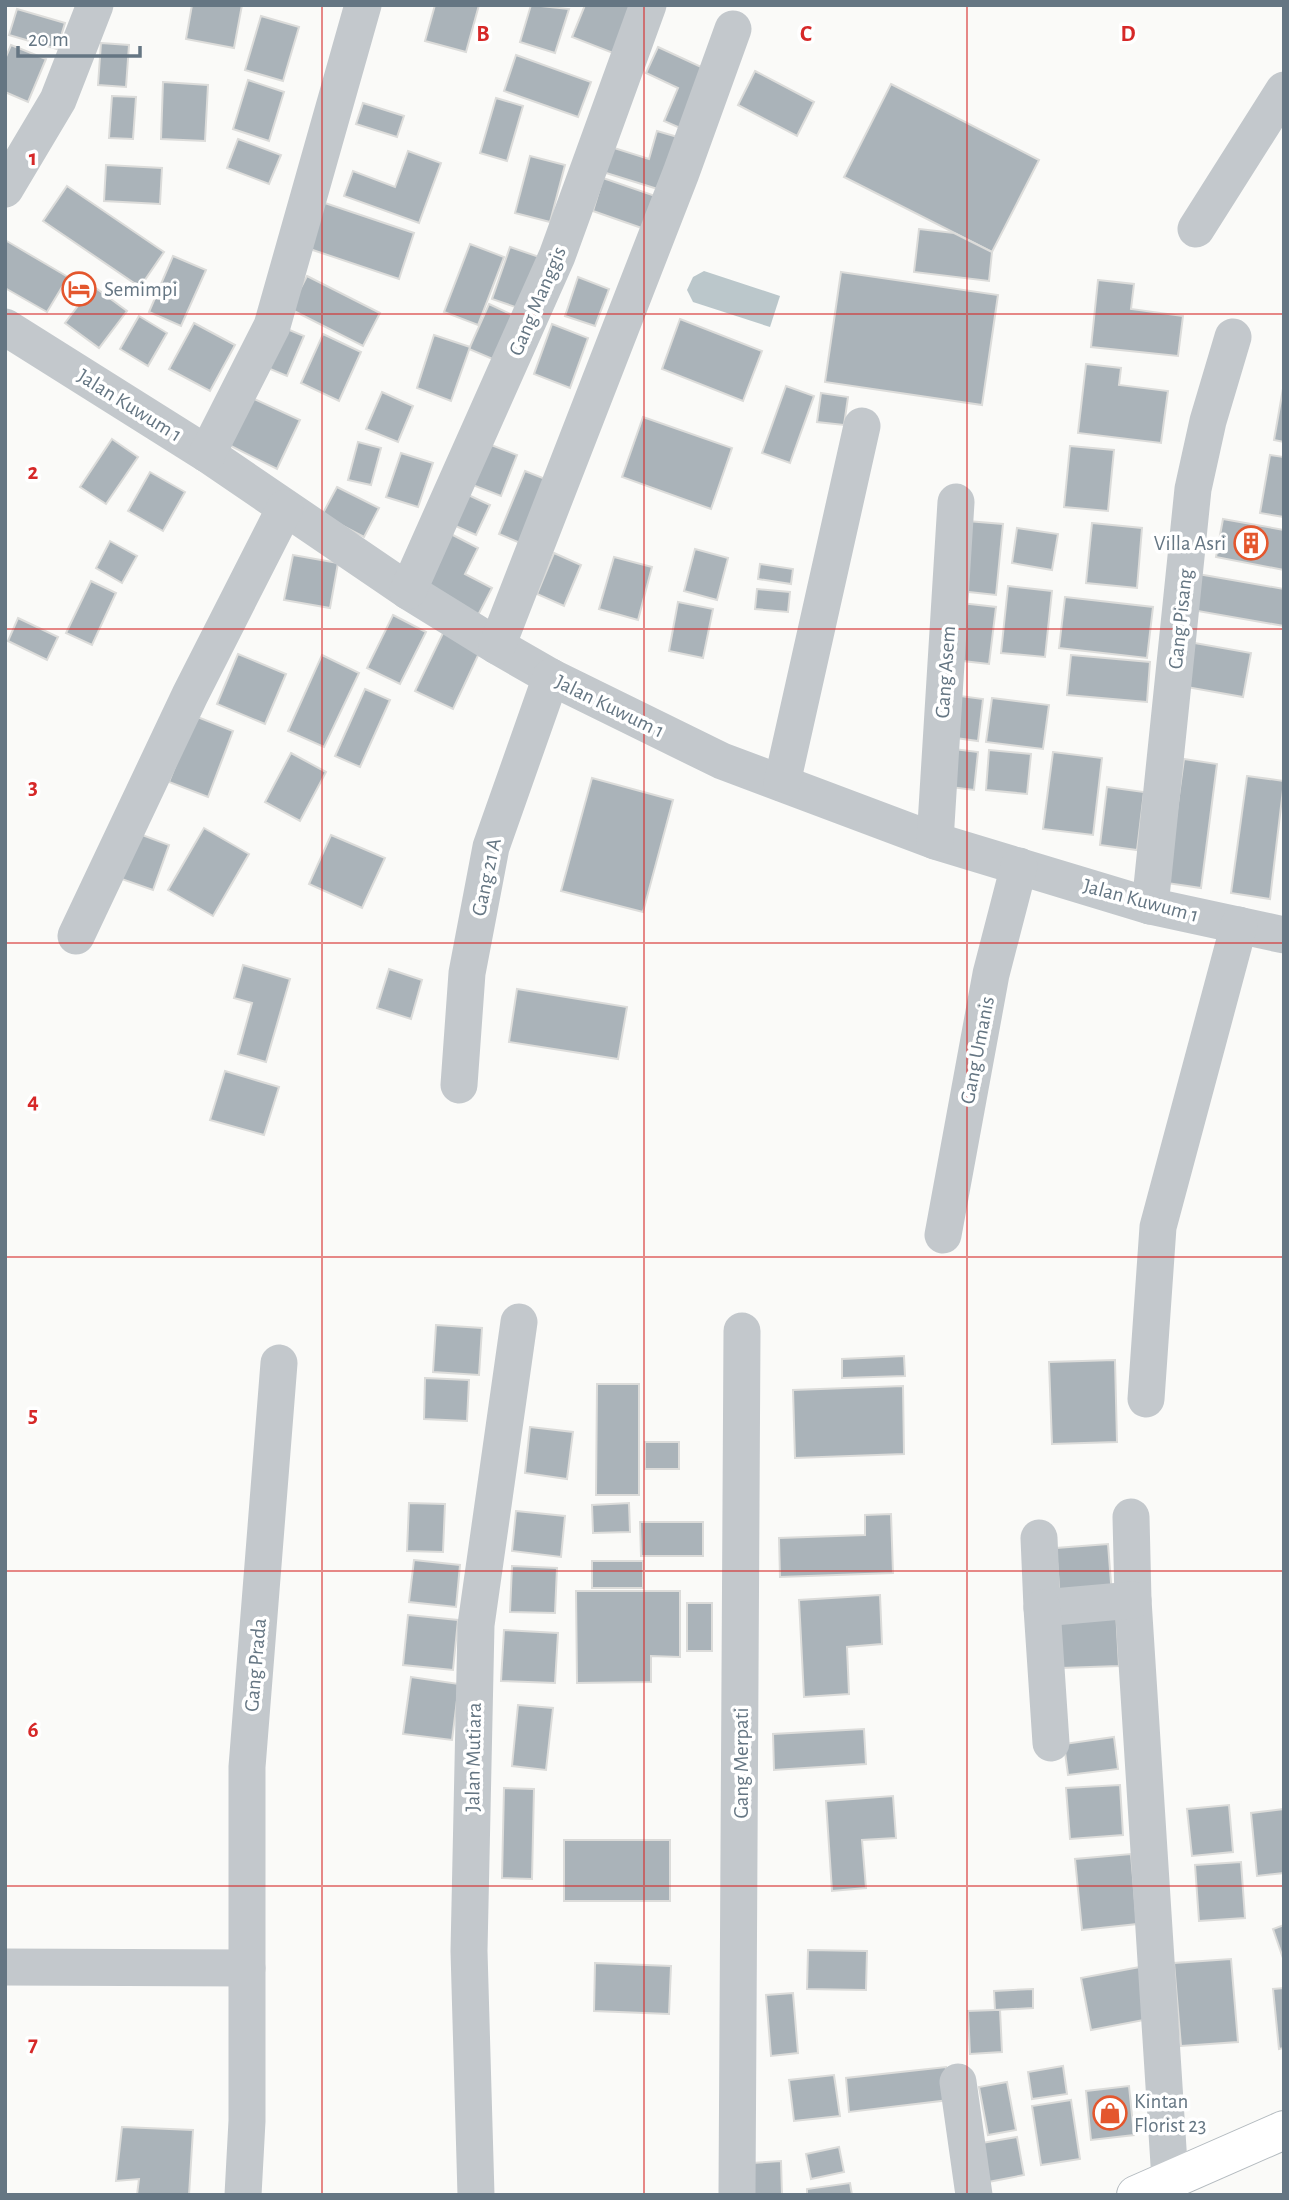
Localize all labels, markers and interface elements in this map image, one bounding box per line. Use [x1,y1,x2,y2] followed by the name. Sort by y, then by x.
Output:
[18,14,140,58] scale bar
[476,23,490,46] text: B
[800,23,812,46] text: C
[1120,23,1136,46] text: D
[28,29,69,50] text: 20 m
[29,147,37,170] text: 1
[505,244,570,359] street label: Gang Manggis
[60,270,98,308] hotel icon: Semimpi
[104,279,178,300] place label: Semimpi
[74,365,186,446] street label: Jalan Kuwum 1
[28,461,39,484] text: 2
[1232,524,1270,562] building icon: Villa Asri
[1154,533,1226,554] place label: Villa Asri
[1165,567,1196,670] street label: Gang Pisang
[932,625,959,719] street label: Gang Asem
[552,671,668,742] street label: Jalan Kuwum 1
[28,776,38,799] text: 3
[468,836,505,918] street label: Gang 21 A
[1081,875,1201,926] street label: Jalan Kuwum 1
[957,995,998,1106] street label: Gang Umanis
[27,1090,39,1113] text: 4
[28,1404,38,1427] text: 5
[241,1617,270,1713] street label: Gang Prada
[462,1702,485,1812] street label: Jalan Mutiara
[731,1707,752,1819] street label: Gang Merpati
[27,1719,39,1742] text: 6
[28,2033,38,2056] text: 7
[1134,2091,1206,2136] place label: Kintan Florist 23
[1091,2094,1129,2132] shop icon: Kintan Florist 23

